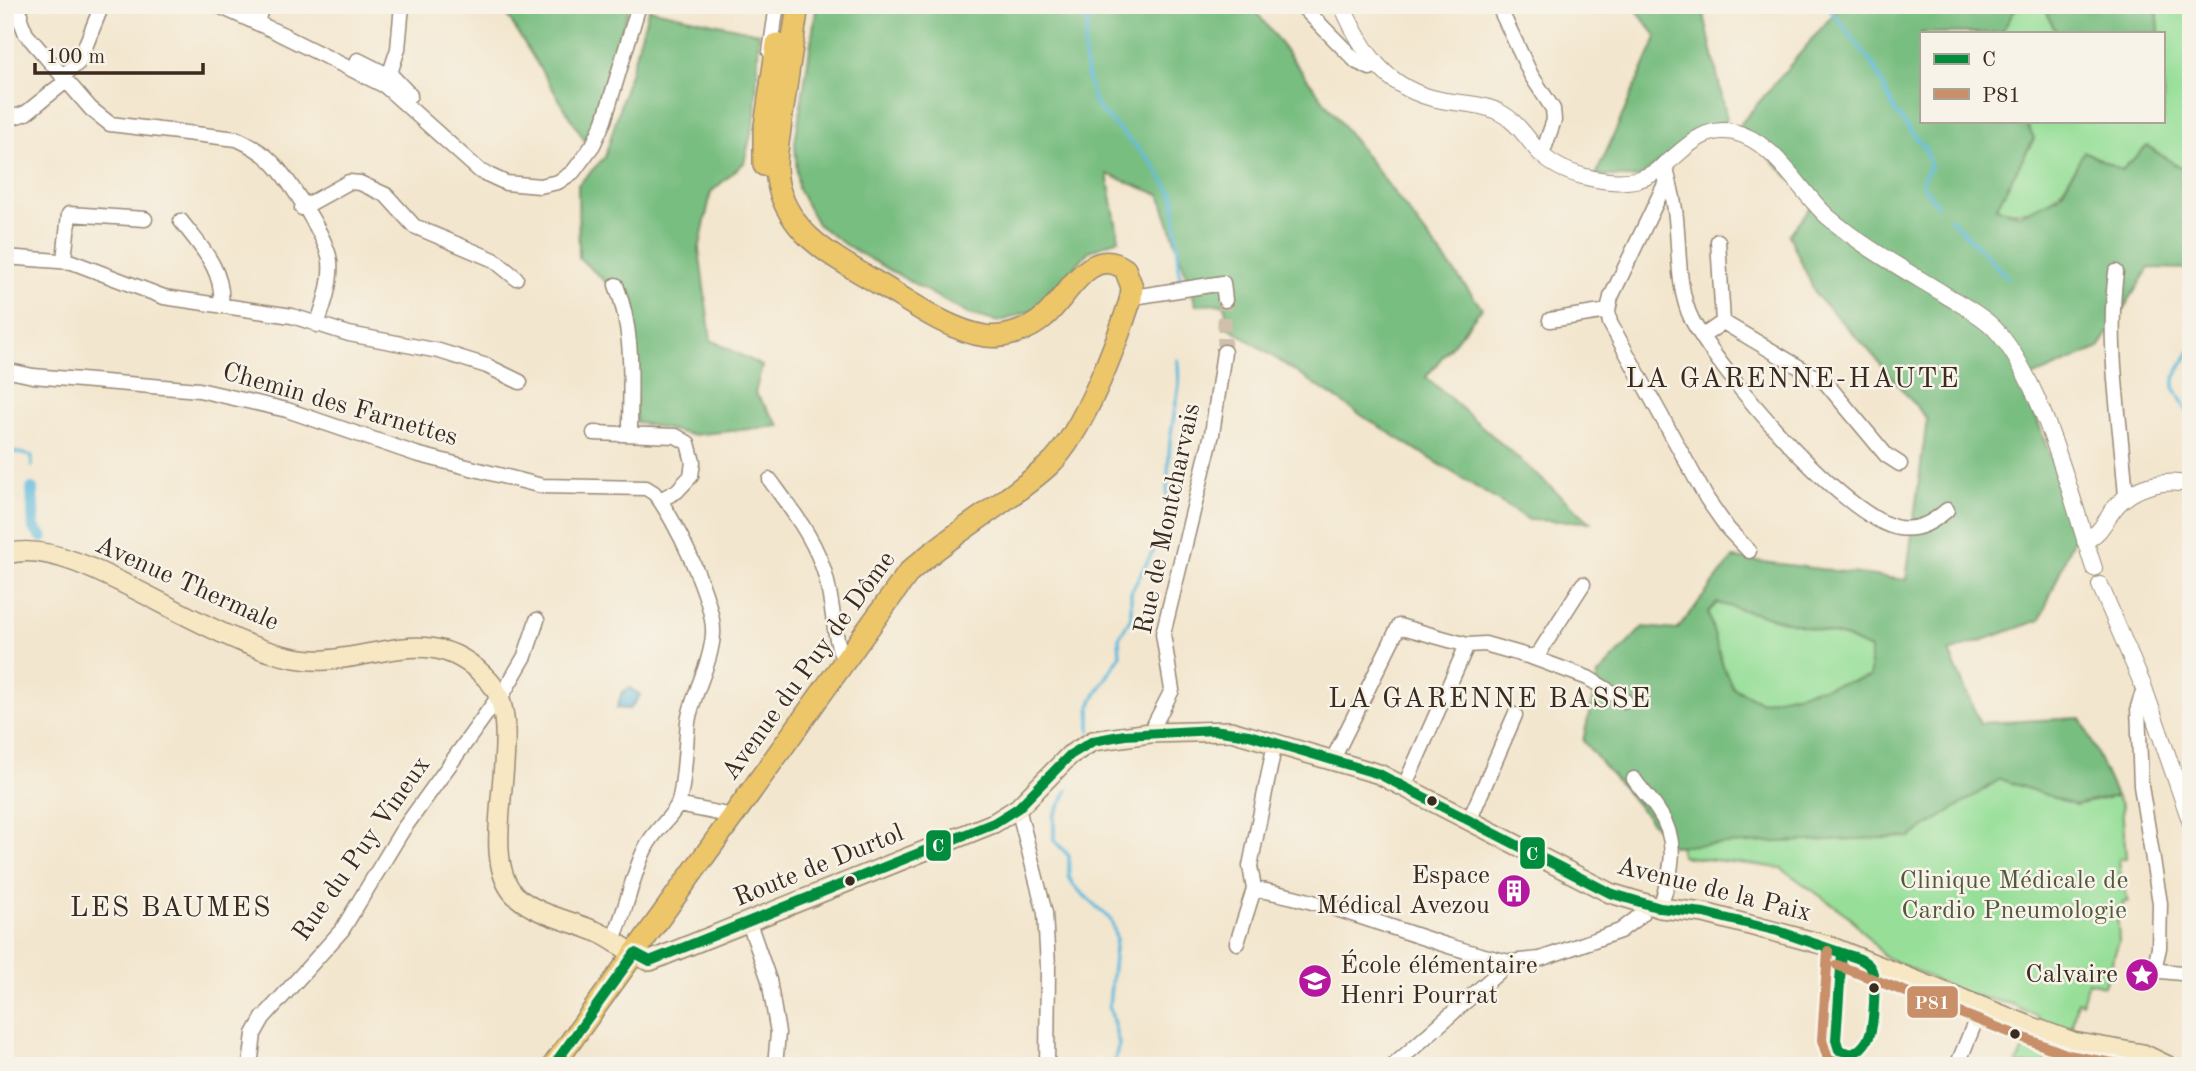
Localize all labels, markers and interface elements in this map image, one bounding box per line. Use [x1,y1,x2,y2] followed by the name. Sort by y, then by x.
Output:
[35,32,203,76] scale bar
[1920,32,2164,122] legend
[46,47,105,68] text: 100 m
[1982,50,1996,71] text: C
[1982,86,2021,107] text: P81
[219,359,461,451] street label: Chemin des Farnettes
[1625,366,1961,394] district label: LA GARENNE-HAUTE
[1131,401,1205,637] street label: Rue de Montcharvais
[91,532,283,636] street label: Avenue Thermale
[717,547,901,785] street label: Avenue du Puy de Dôme
[1328,686,1652,714] district label: LA GARENNE BASSE
[289,752,435,946] street label: Rue du Puy Vineux
[1425,794,1439,808] unlabelled marker
[731,820,907,912] street label: Route de Durtol
[925,829,952,862] line badge: C
[1519,836,1546,870] line badge: C
[932,838,944,857] text: C
[1526,846,1538,865] text: C
[1614,853,1814,927] street label: Avenue de la Paix
[1316,863,1490,919] place label: Espace Médical Avezou
[1899,868,2129,924] park label: Clinique Médicale de Cardio Pneumologie
[1495,872,1533,910] building icon: Espace Médical Avezou
[843,874,857,888] unlabelled marker
[70,895,272,923] district label: LES BAUMES
[1340,949,1538,1009] place label: École élémentaire Henri Pourrat
[2123,956,2161,994] place icon: Calvaire
[1296,962,1334,1000] school or university icon: École élémentaire Henri Pourrat
[2025,962,2118,988] place label: Calvaire
[1867,981,1881,995] unlabelled marker
[1906,985,1959,1019] line badge: P81
[1914,995,1950,1014] text: P81
[2008,1027,2022,1041] unlabelled marker

